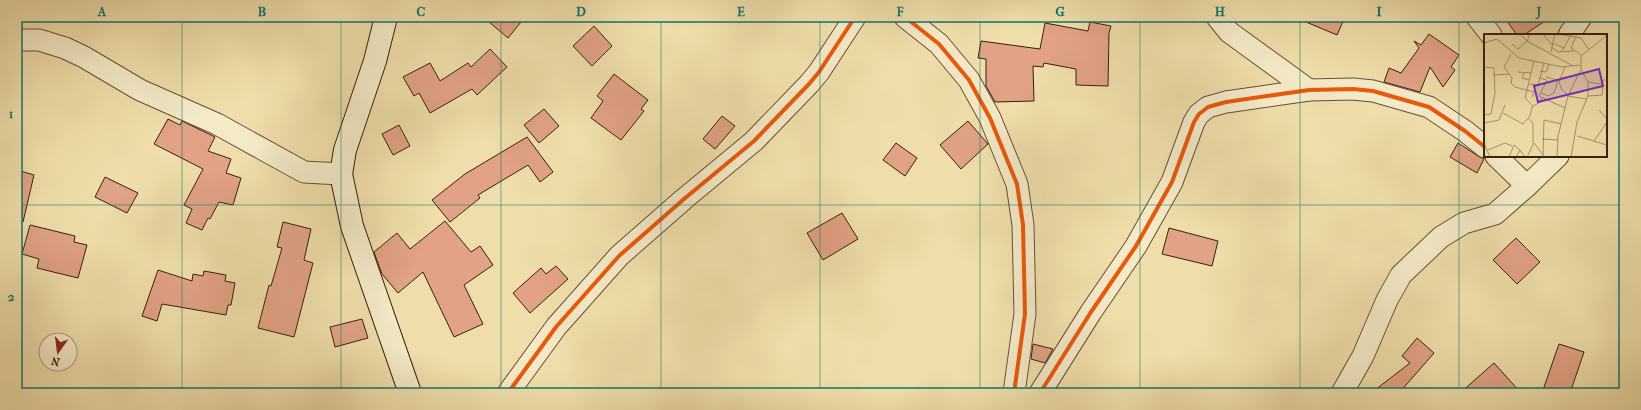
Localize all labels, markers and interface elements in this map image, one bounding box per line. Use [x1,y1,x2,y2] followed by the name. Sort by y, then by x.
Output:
[97,4,107,19] text: A
[258,4,267,19] text: B
[417,4,426,19] text: C
[576,4,586,19] text: D
[737,4,745,19] text: E
[896,4,904,19] text: F
[1055,4,1065,19] text: G
[1215,4,1226,19] text: H
[1376,4,1382,19] text: I
[1535,4,1542,20] text: J
[1484,34,1607,157] inset map
[9,106,14,121] text: 1
[8,289,15,304] text: 2
[38,332,78,372] north arrow
[49,354,61,369] text: N

